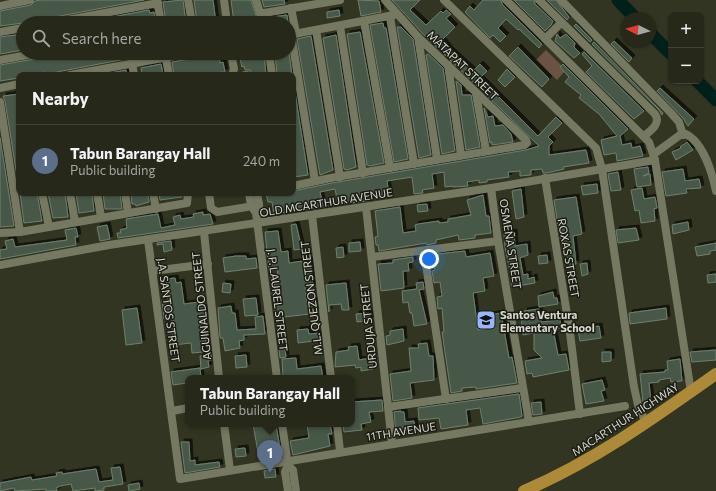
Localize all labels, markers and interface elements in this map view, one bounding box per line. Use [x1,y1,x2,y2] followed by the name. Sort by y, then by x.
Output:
[620,12,656,48] north arrow
[668,12,704,84] map controls
[668,12,704,48] button: +
[16,16,296,60] search box
[30,27,52,49] icon: search
[425,28,501,102] street label: MATAPAT STREET
[62,29,141,47] text: Search here
[668,48,704,84] button: −
[32,88,89,109] text: Nearby
[70,144,210,162] text: Tabun Barangay Hall
[42,153,48,169] text: 1
[243,153,280,169] text: 240 m
[70,162,156,178] text: Public building
[258,185,394,219] street label: OLD MCARTHUR AVENUE
[497,198,525,290] street label: OSMEÑA STREET
[556,217,582,299] street label: ROXAS STREET
[298,240,324,356] street label: M.L. QUEZON STREET
[264,248,291,352] street label: J. P. LAUREL STREET
[419,249,439,269] your location
[189,251,213,361] street label: AGUINALDO STREET
[154,257,183,363] street label: J.A. SANTOS STREET
[357,283,380,369] street label: URDUJA STREET
[500,308,595,334] place label: Santos Ventura Elementary School
[475,309,497,331] school or university icon: Santos Ventura Elementary School
[185,375,355,427] popup
[569,380,681,458] street label: MACARTHUR HIGHWAY
[200,384,340,402] text: Tabun Barangay Hall
[200,402,285,418] text: Public building
[365,419,437,443] street label: 11TH AVENUE
[257,440,283,473] pin: 1

